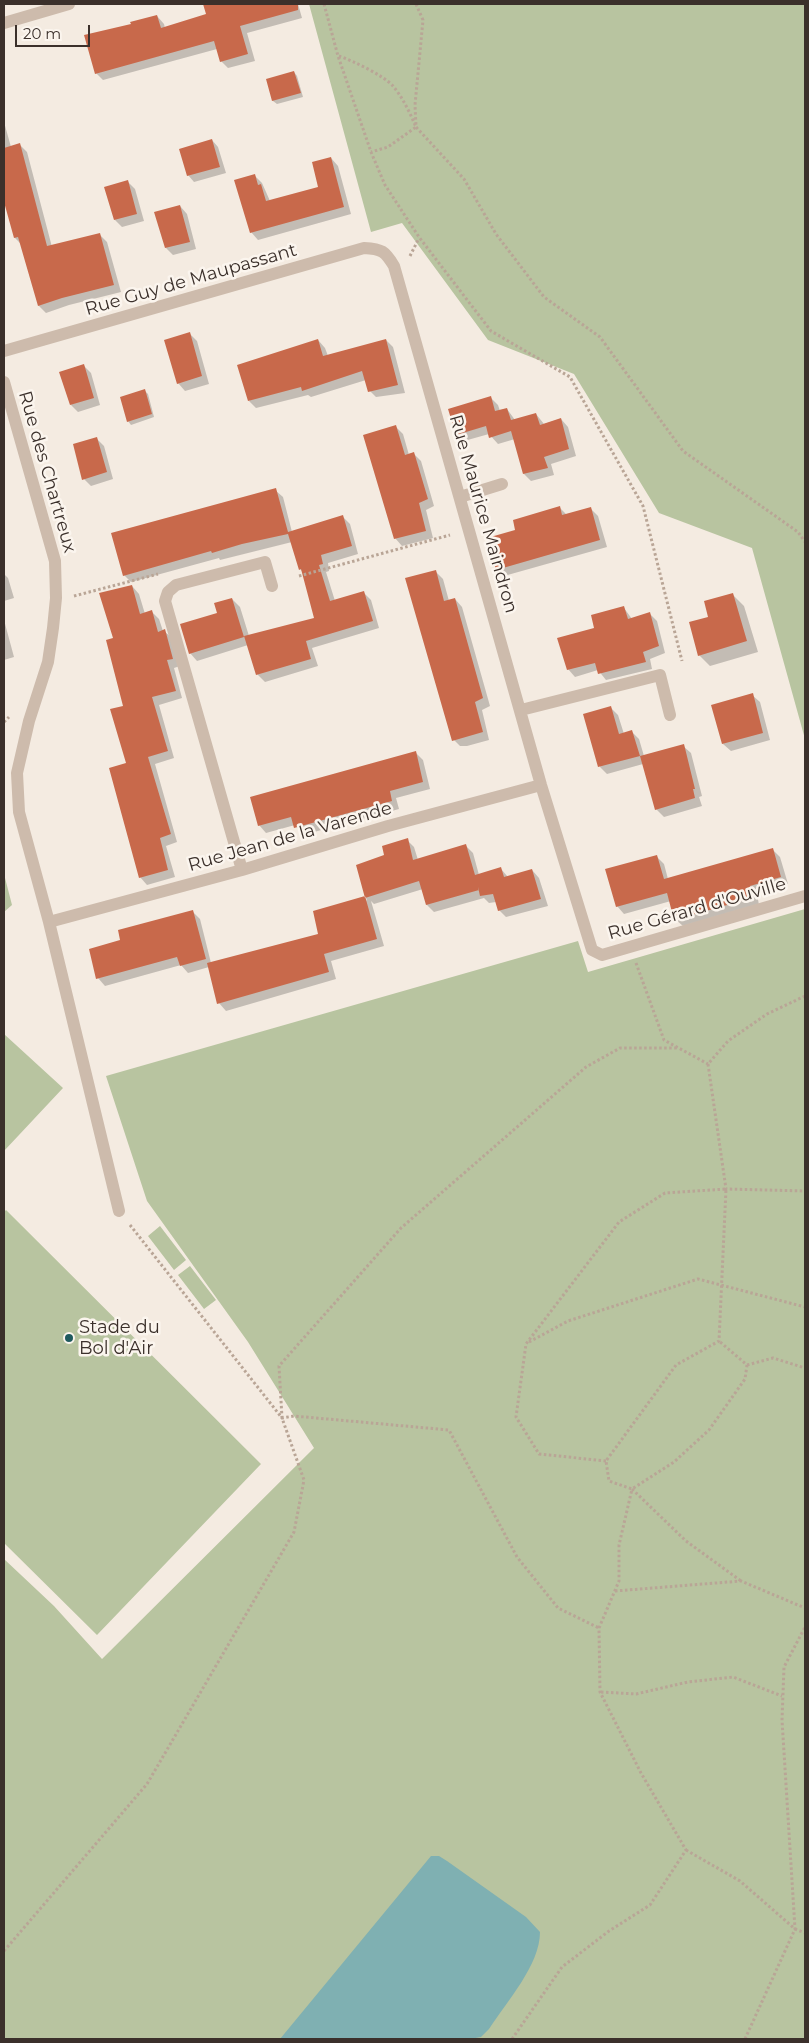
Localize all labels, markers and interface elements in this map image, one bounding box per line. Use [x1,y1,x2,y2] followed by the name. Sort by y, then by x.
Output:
[18,15,92,47] scale bar
[23,24,61,43] text: 20 m
[83,239,299,321] street label: Rue Guy de Maupassant
[14,389,80,555] street label: Rue des Chartreux
[444,412,522,616] street label: Rue Maurice Maindron
[186,798,394,876] street label: Rue Jean de la Varende
[605,873,789,945] street label: Rue Gérard d'Ouville
[79,1317,160,1360] place label: Stade du Bol d'Air
[63,1332,75,1344] marker: Stade du Bol d'Air

